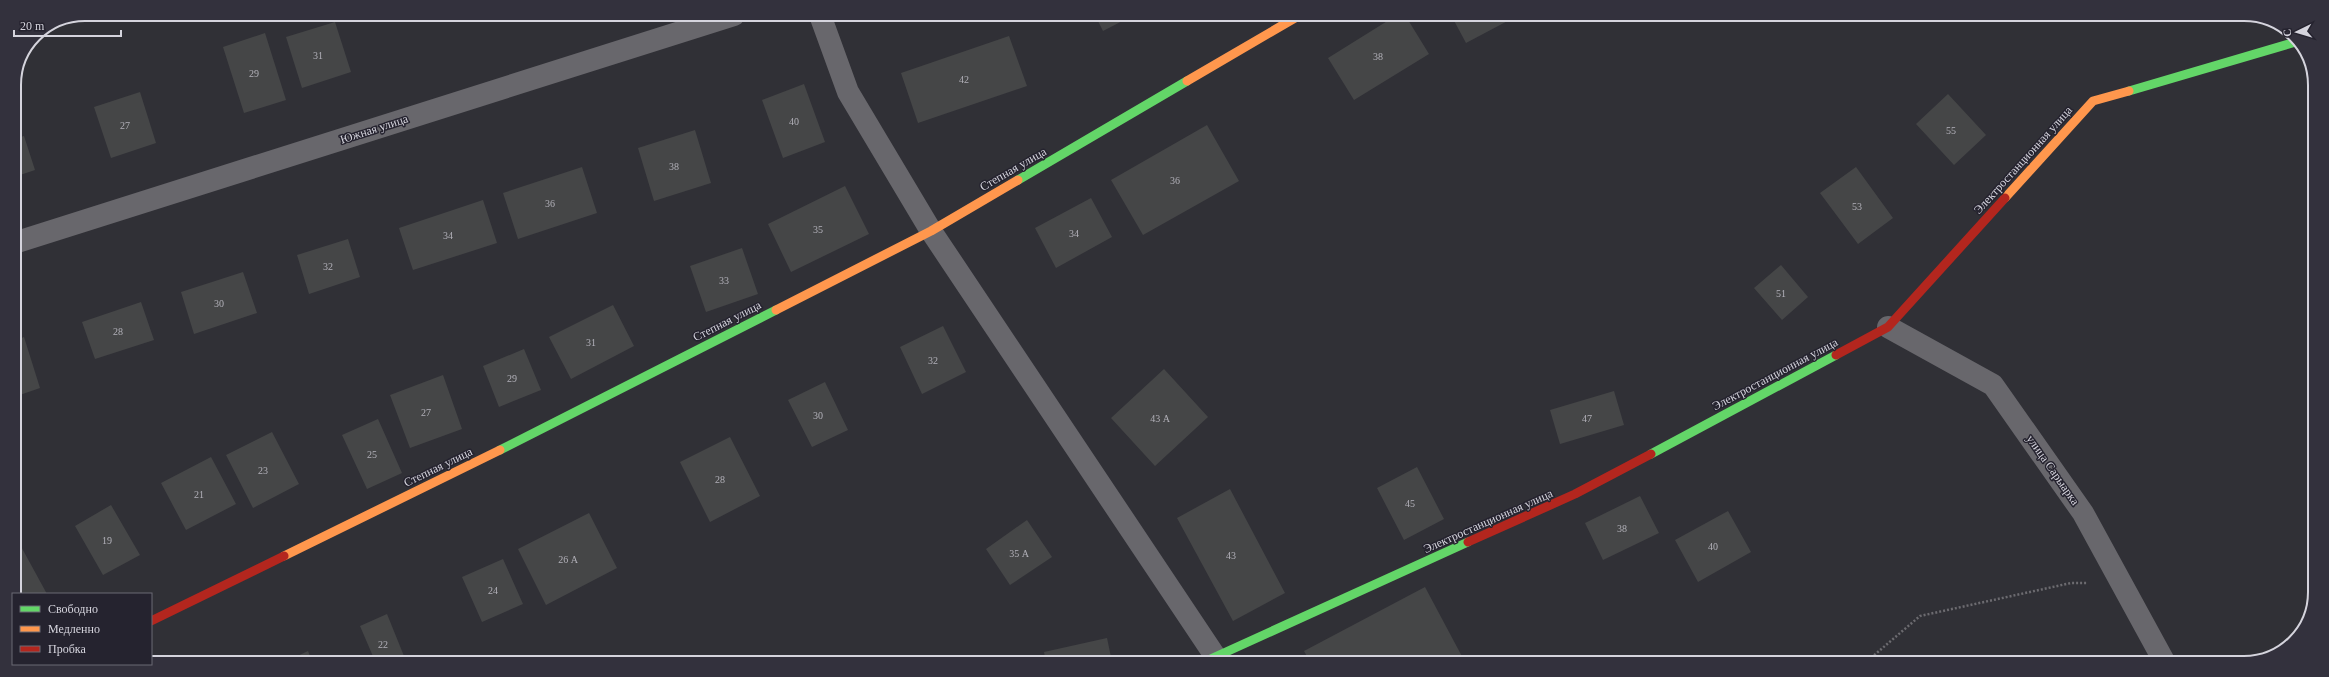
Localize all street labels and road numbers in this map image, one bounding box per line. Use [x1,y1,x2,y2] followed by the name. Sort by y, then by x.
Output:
[1971,103,2076,217] street label: Электростанционная улица
[338,111,410,147] street label: Южная улица
[977,144,1049,194] street label: Степная улица
[691,297,764,344] street label: Степная улица
[1710,335,1841,413] street label: Электростанционная улица
[2024,432,2083,508] street label: улица Сарыарка
[401,444,475,490] street label: Степная улица
[1421,486,1555,556] street label: Электростанционная улица

